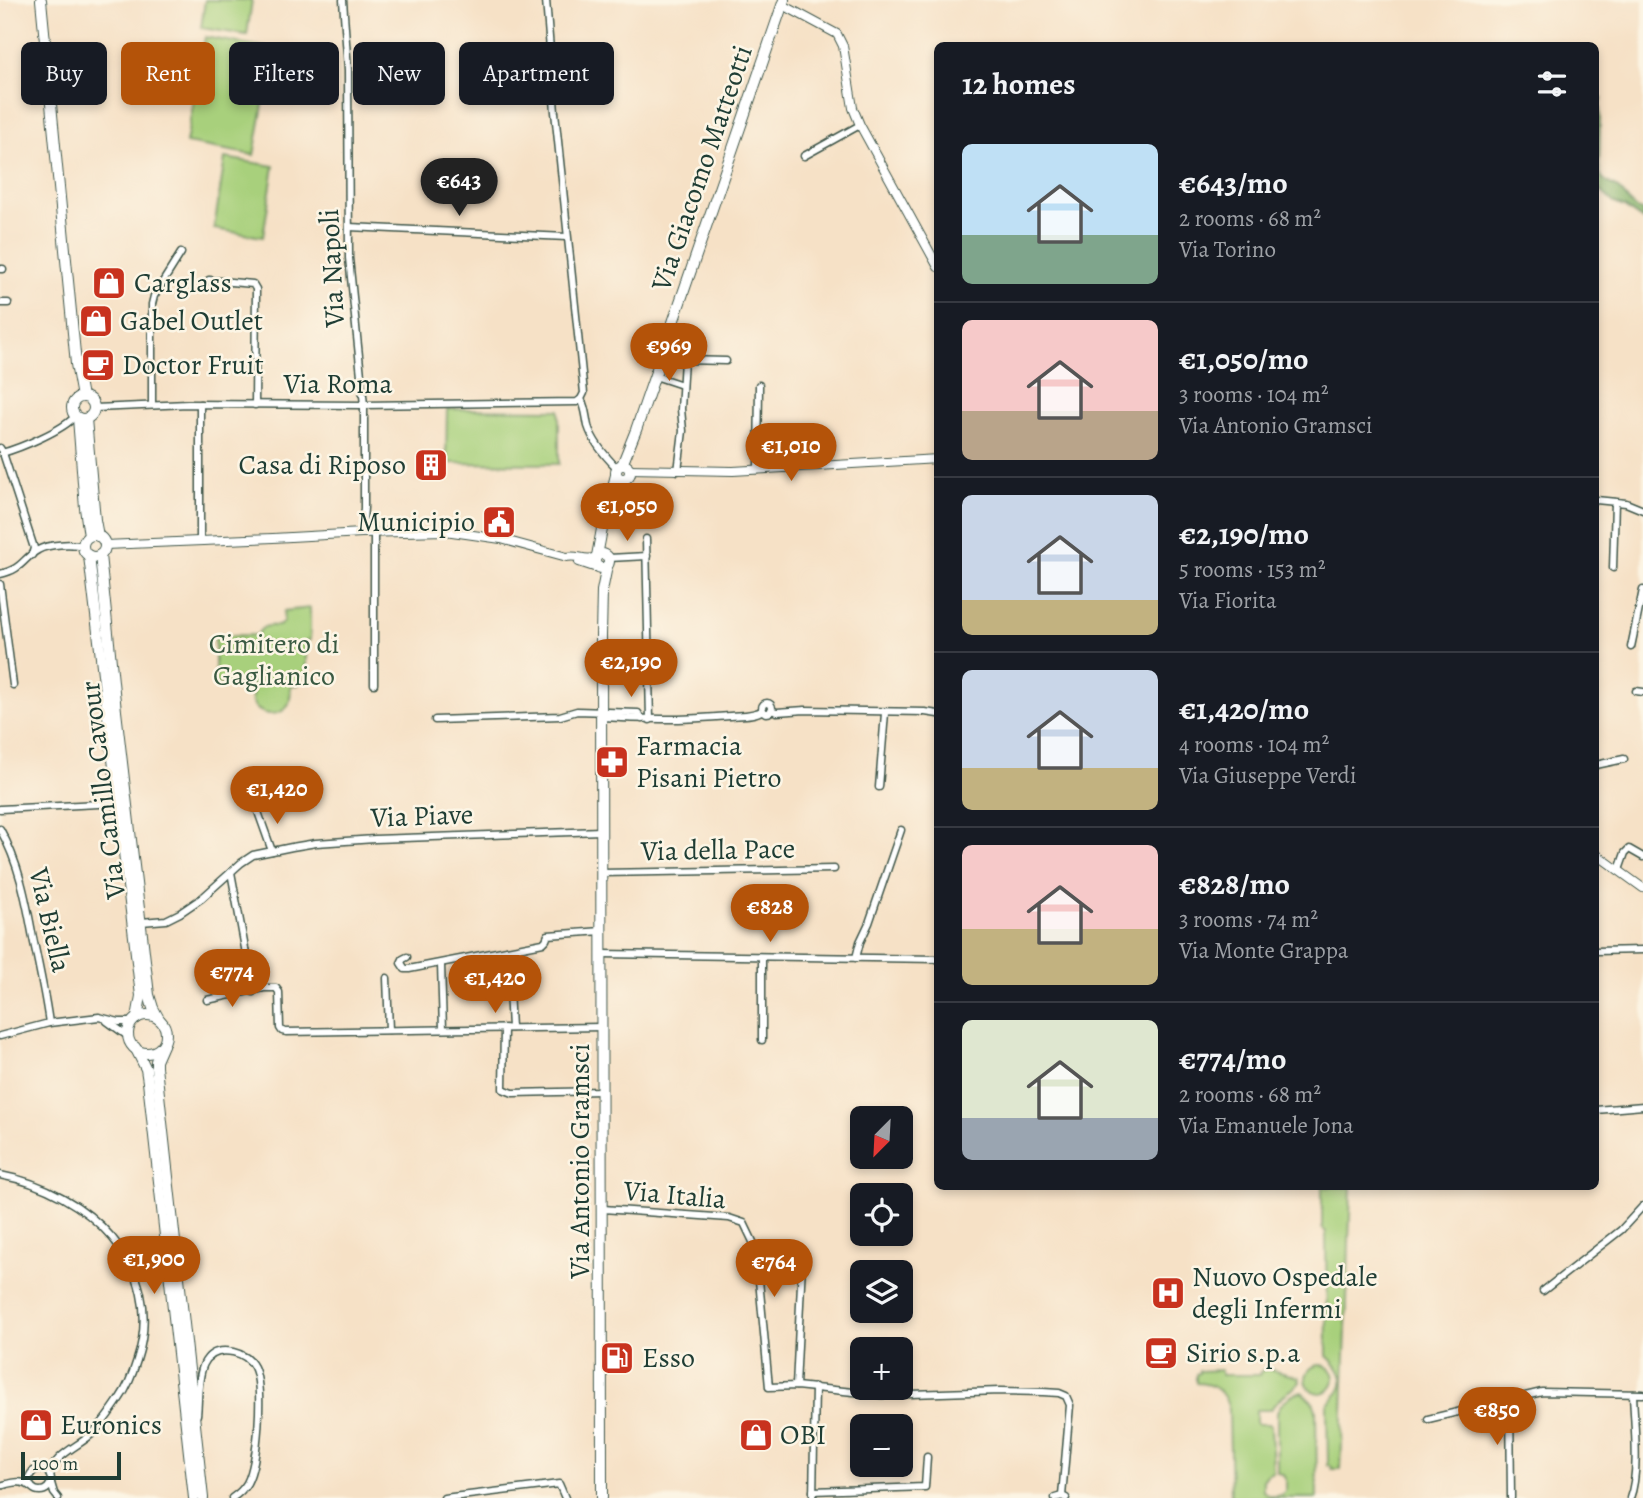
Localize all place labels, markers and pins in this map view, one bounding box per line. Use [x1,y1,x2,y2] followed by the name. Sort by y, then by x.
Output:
[418,158,500,218] pin: €643
[90,264,128,302] shop icon: Carglass
[134,264,232,302] place label: Carglass
[77,302,115,340] shop icon: Gabel Outlet
[120,302,263,340] place label: Gabel Outlet
[628,324,710,383] pin: €969
[79,346,117,384] cafe icon: Doctor Fruit
[122,346,264,384] place label: Doctor Fruit
[734,424,848,483] pin: €1,010
[238,446,406,484] place label: Casa di Riposo
[412,446,450,484] building icon: Casa di Riposo
[570,484,684,543] pin: €1,050
[357,503,475,541] place label: Municipio
[480,503,518,541] public building icon: Municipio
[574,640,688,699] pin: €2,190
[636,727,781,797] place label: Farmacia Pisani Pietro
[593,743,631,781] pharmacy icon: Farmacia Pisani Pietro
[220,766,334,826] pin: €1,420
[729,884,811,944] pin: €828
[191,950,273,1009] pin: €774
[438,956,552,1015] pin: €1,420
[97,1236,211,1296] pin: €1,900
[733,1240,815,1299] pin: €764
[1192,1258,1378,1328] place label: Nuovo Ospedale degli Infermi
[1149,1274,1187,1312] hospital icon: Nuovo Ospedale degli Infermi
[1142,1334,1180,1372] cafe icon: Sirio s.p.a
[1186,1334,1300,1372] place label: Sirio s.p.a
[598,1339,636,1377] fuel station icon: Esso
[642,1339,695,1377] place label: Esso
[1456,1388,1538,1447] pin: €850
[17,1406,55,1444] shop icon: Euronics
[60,1406,162,1444] place label: Euronics
[737,1416,775,1454] shop icon: OBI
[780,1416,826,1454] place label: OBI

